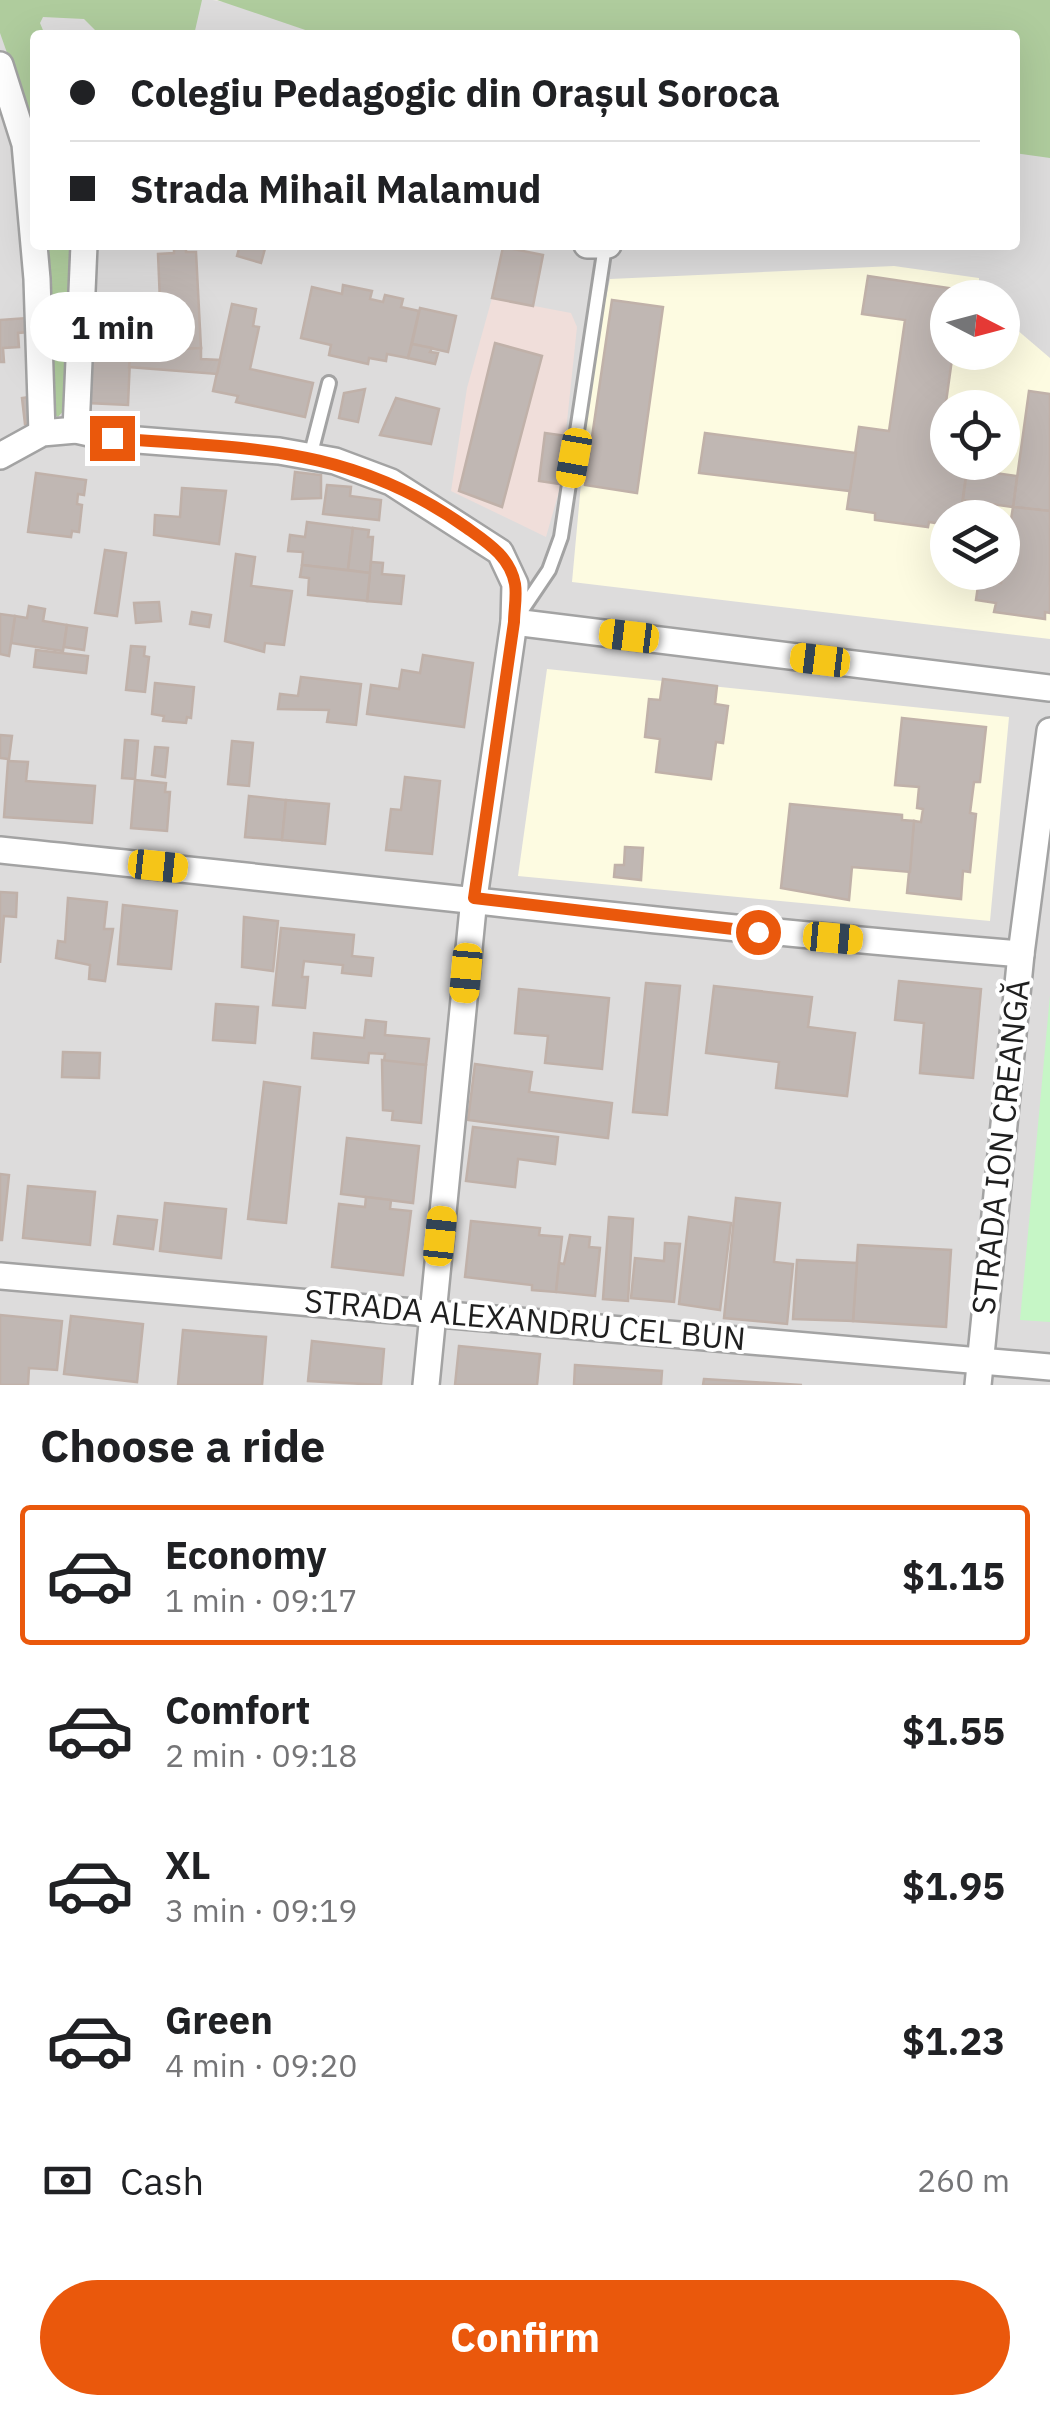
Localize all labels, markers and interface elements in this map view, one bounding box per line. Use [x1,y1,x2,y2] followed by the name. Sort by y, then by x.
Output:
[130,68,780,117] text: Colegiu Pedagogic din Orașul Soroca
[130,164,541,213] text: Strada Mihail Malamud
[930,280,1020,370] north arrow
[930,280,1020,590] map controls
[29,293,194,363] callout: 1 min
[71,306,154,348] text: 1 min
[930,390,1020,480] button: locate
[90,416,135,461] route end
[554,426,594,490] car
[930,500,1020,590] button: layers
[597,617,661,655] car
[788,641,852,679] car
[127,848,189,884] car
[736,910,781,955] route start
[802,920,864,956] car
[448,942,484,1004] car
[961,977,1039,1317] street label: STRADA ION CREANGĂ
[422,1205,458,1267] car
[303,1279,748,1359] street label: STRADA ALEXANDRU CEL BUN
[40,1416,325,1474] text: Choose a ride
[45,1530,135,1620] icon: car
[165,1530,327,1579] text: Economy
[902,1551,1005,1600] text: $1.15
[165,1579,358,1621] text: 1 min · 09:17
[45,1685,135,1775] icon: car
[165,1685,310,1734] text: Comfort
[902,1706,1005,1755] text: $1.55
[165,1734,358,1776] text: 2 min · 09:18
[45,1840,135,1930] icon: car
[165,1840,211,1889] text: XL
[902,1861,1005,1910] text: $1.95
[165,1889,358,1931] text: 3 min · 09:19
[45,1995,135,2085] icon: car
[165,1995,273,2044] text: Green
[902,2016,1005,2065] text: $1.23
[165,2044,358,2086] text: 4 min · 09:20
[40,2153,95,2208] icon: cash
[120,2156,204,2205] text: Cash
[917,2159,1010,2201] text: 260 m
[40,2280,1010,2395] button: Confirm

